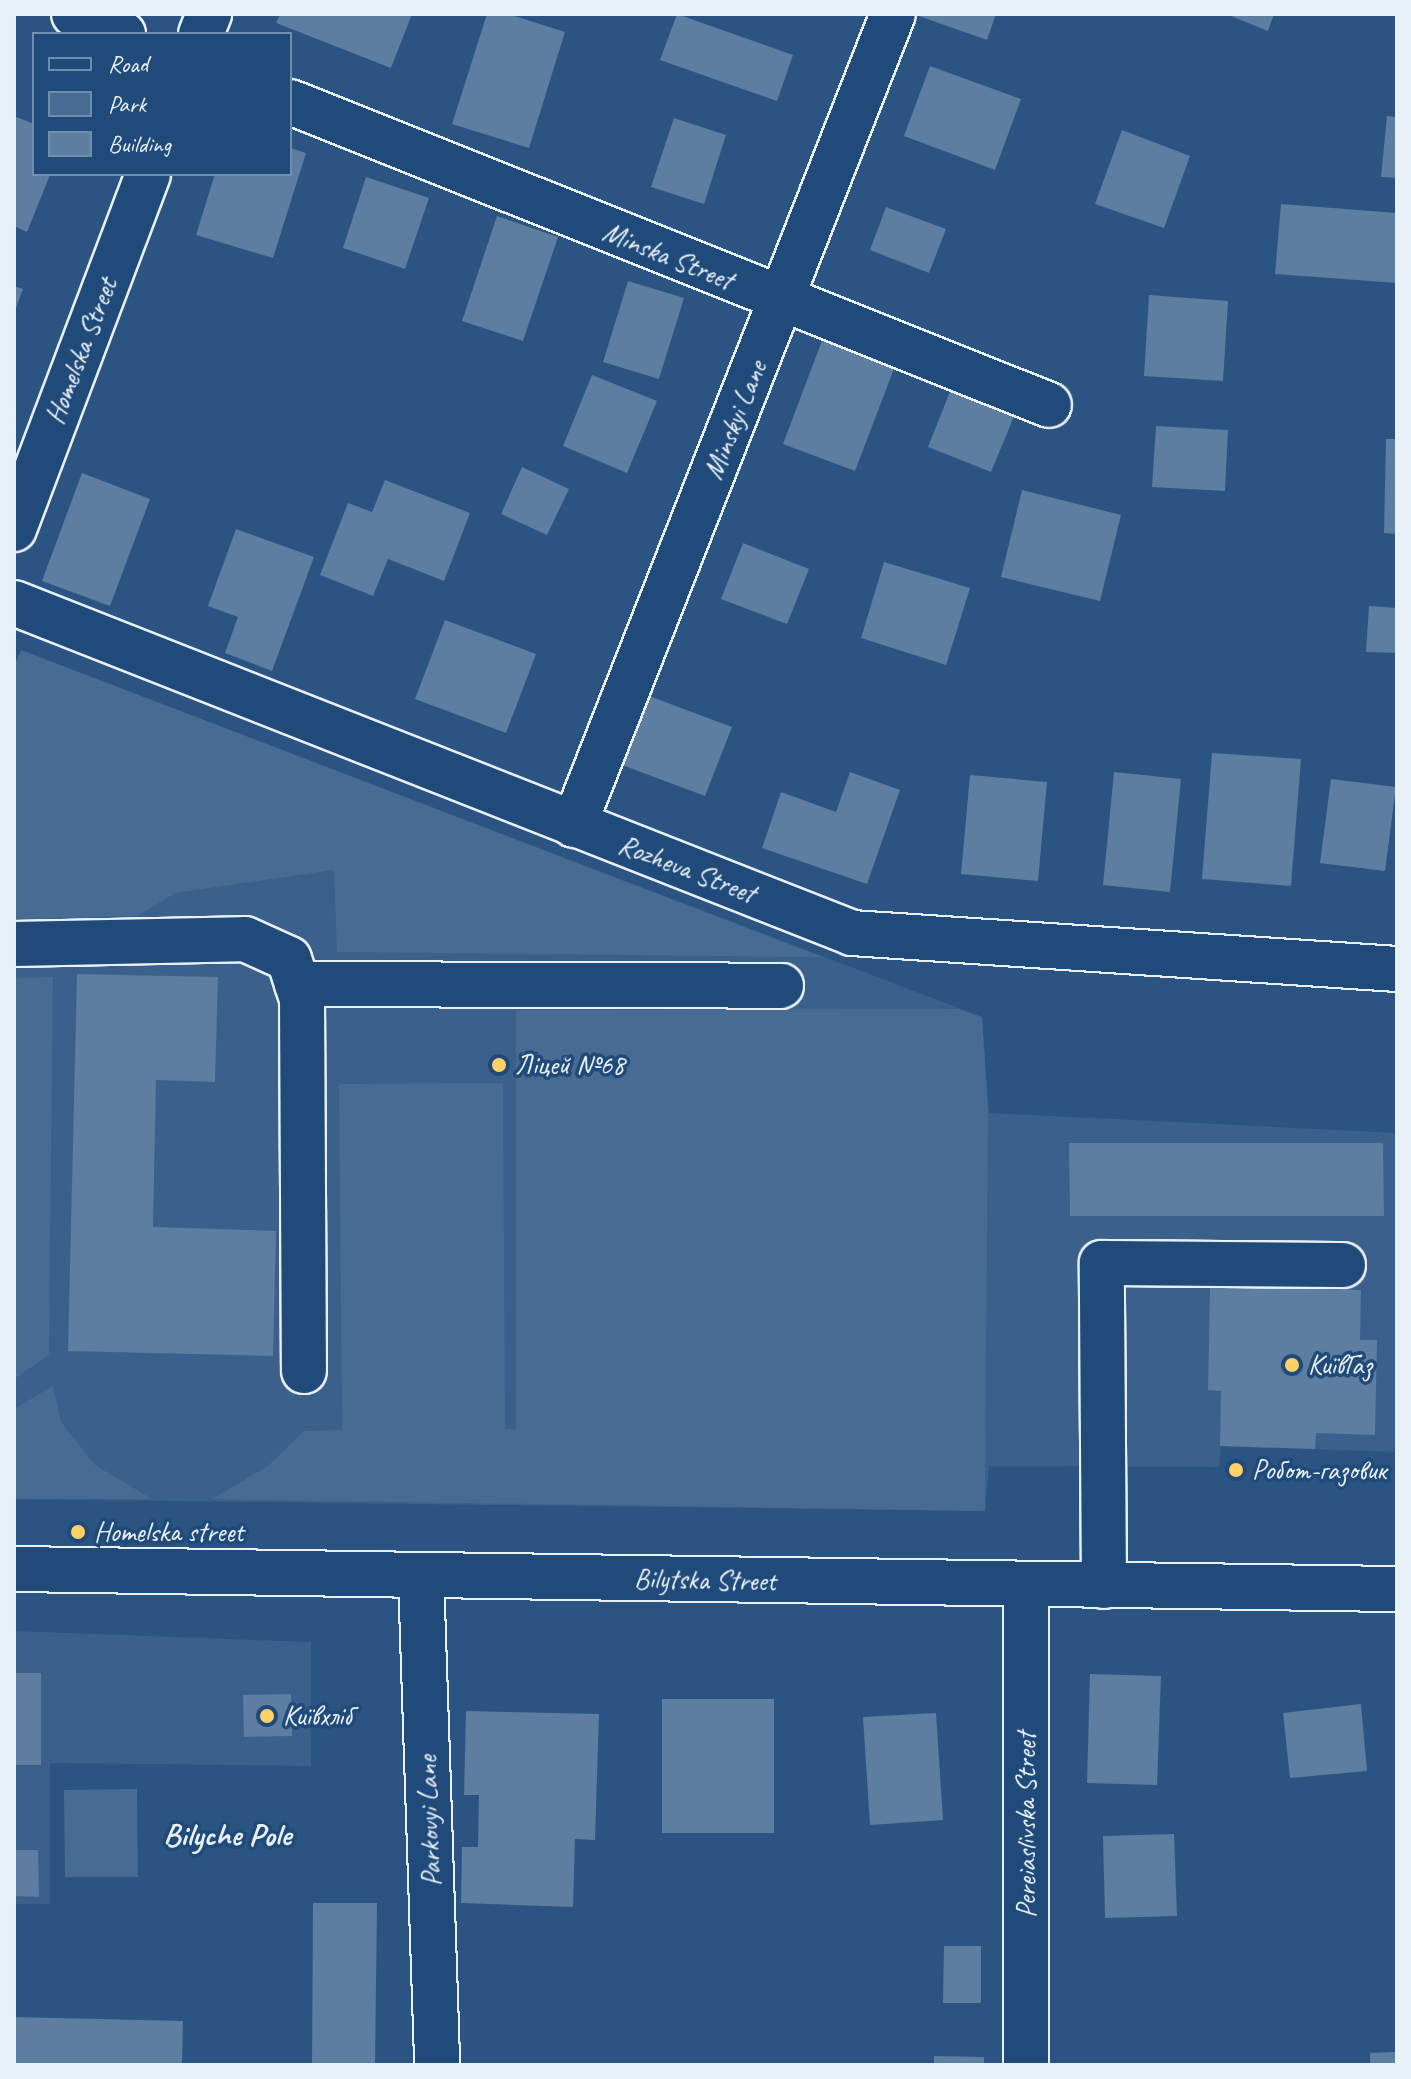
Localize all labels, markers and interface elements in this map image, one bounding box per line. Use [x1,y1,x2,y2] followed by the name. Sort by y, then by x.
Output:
[32,32,292,176] legend
[108,49,148,79] text: Road
[108,89,146,119] text: Park
[108,129,171,159] text: Building
[598,215,738,297] street label: Minska Street
[38,273,124,429] street label: Homelska Street
[696,356,774,484] street label: Minskyi Lane
[614,828,760,910] street label: Rozheva Street
[515,1048,625,1082] place label: Ліцей №68
[490,1056,508,1074] marker: Ліцей №68
[1308,1348,1372,1382] place label: КиївГаз
[1283,1356,1301,1374] marker: КиївГаз
[1252,1453,1386,1487] place label: Робот-газовик
[1227,1461,1245,1479] marker: Робот-газовик
[94,1515,244,1549] place label: Homelska street
[69,1523,87,1541] marker: Homelska street
[634,1562,776,1598] street label: Bilytska Street
[283,1699,352,1733] place label: Київхліб
[258,1707,276,1725] marker: Київхліб
[1009,1732,1043,1918] street label: Pereiaslivska Street
[410,1755,448,1887] street label: Parkovyi Lane
[163,1816,291,1854] district label: Bilyche Pole

